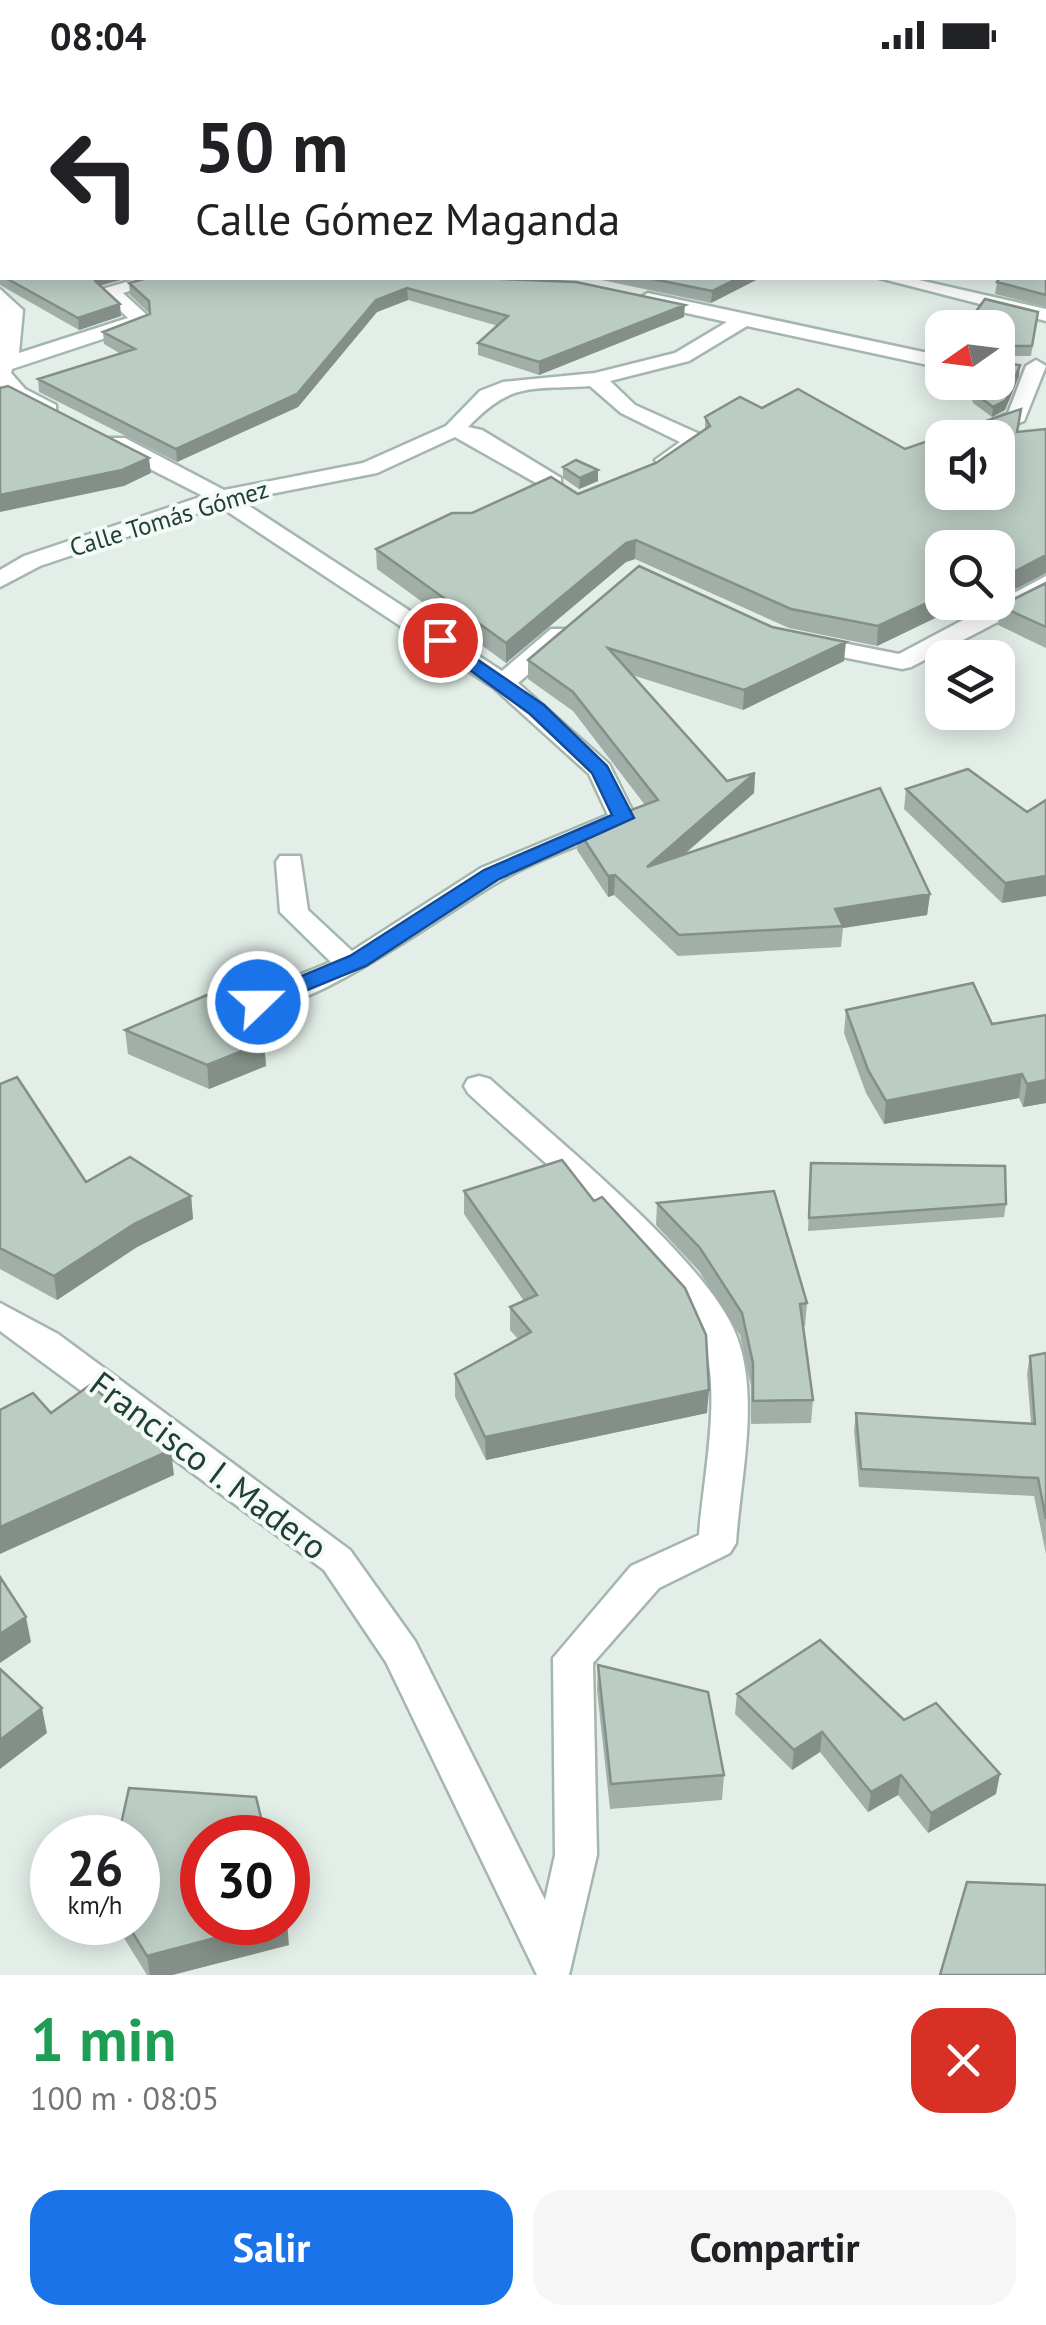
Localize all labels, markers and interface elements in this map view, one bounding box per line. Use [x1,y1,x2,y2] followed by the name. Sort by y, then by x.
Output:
[50,11,146,60] text: 08:04
[195,101,348,191] text: 50 m
[30,110,160,240] icon: left
[195,189,620,247] text: Calle Gómez Maganda
[925,310,1015,400] north arrow
[925,310,1015,730] map controls
[925,420,1015,510] button: sound
[66,473,272,563] street label: Calle Tomás Gómez
[925,530,1015,620] button: search
[398,598,483,683] pin
[413,613,468,668] icon: arrive
[925,640,1015,730] button: layers
[206,950,310,1054] position arrow
[81,1361,337,1569] street label: Francisco I. Madero
[180,1815,310,1945] speed limit sign: 30
[67,1835,123,1900] text: 26
[68,1889,122,1921] text: km/h
[30,2000,176,2078] text: 1 min
[911,2008,1016,2113] button: close
[30,2077,219,2119] text: 100 m · 08:05
[30,2190,513,2305] button: Salir
[533,2190,1016,2305] button: Compartir

